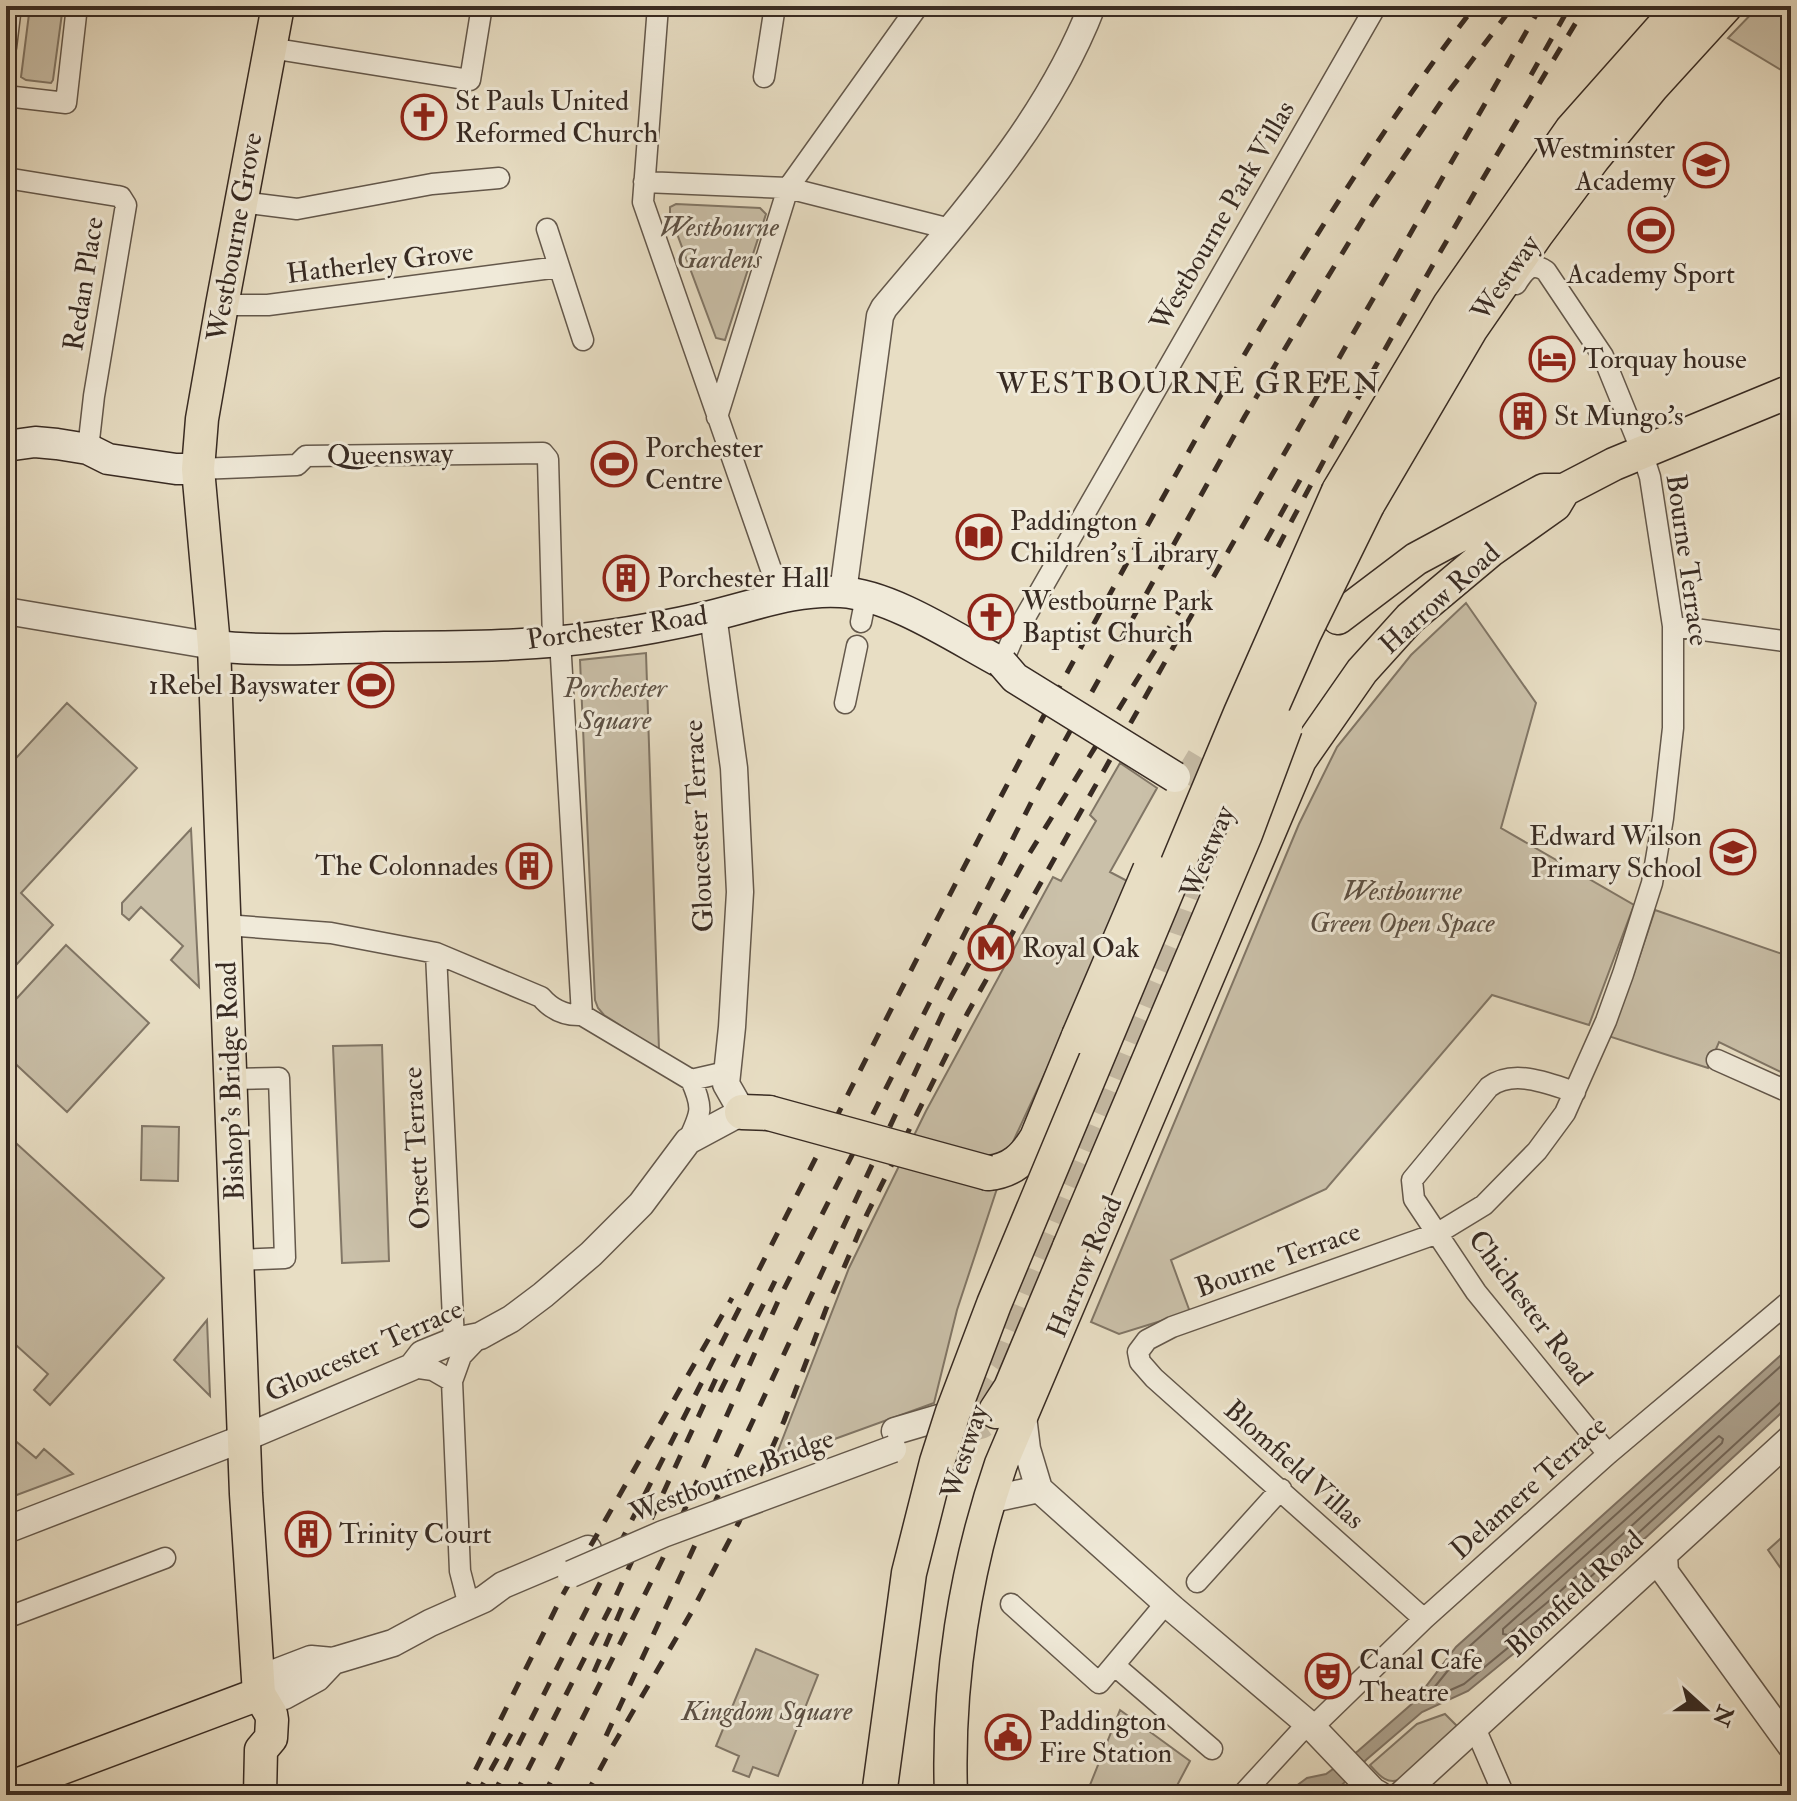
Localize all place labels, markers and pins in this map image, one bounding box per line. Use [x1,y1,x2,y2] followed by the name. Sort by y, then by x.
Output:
[455,84,658,151] place label: St Pauls United Reformed Church
[400,93,448,141] church icon: St Pauls United Reformed Church
[1533,132,1676,199] place label: Westminster Academy
[1682,141,1730,189] school or university icon: Westminster Academy
[1627,206,1675,254] sports icon: Academy Sport
[1566,257,1735,292] place label: Academy Sport
[1528,335,1576,383] hotel icon: Torquay house
[1583,342,1747,377] place label: Torquay house
[1499,392,1547,440] building icon: St Mungo's
[1554,399,1684,434] place label: St Mungo's
[645,431,763,498] place label: Porchester Centre
[590,440,638,488] sports icon: Porchester Centre
[1010,504,1219,571] place label: Paddington Children’s Library
[955,513,1003,561] library icon: Paddington Children’s Library
[602,554,650,602] building icon: Porchester Hall
[657,561,830,596] place label: Porchester Hall
[1021,584,1214,651] place label: Westbourne Park Baptist Church
[967,593,1015,641] church icon: Westbourne Park Baptist Church
[347,661,395,709] sports icon: 1Rebel Bayswater
[149,668,341,703] place label: 1Rebel Bayswater
[1529,819,1702,886] place label: Edward Wilson Primary School
[1709,828,1757,876] school or university icon: Edward Wilson Primary School
[505,842,553,890] building icon: The Colonnades
[315,849,498,884] place label: The Colonnades
[967,924,1015,972] metro station icon: Royal Oak
[1022,931,1140,966] place label: Royal Oak
[284,1510,332,1558] building icon: Trinity Court
[339,1517,492,1552] place label: Trinity Court
[1359,1643,1483,1710] place label: Canal Cafe Theatre
[1304,1652,1352,1700] theatre icon: Canal Cafe Theatre
[1039,1704,1172,1771] place label: Paddington Fire Station
[984,1713,1032,1761] public building icon: Paddington Fire Station

